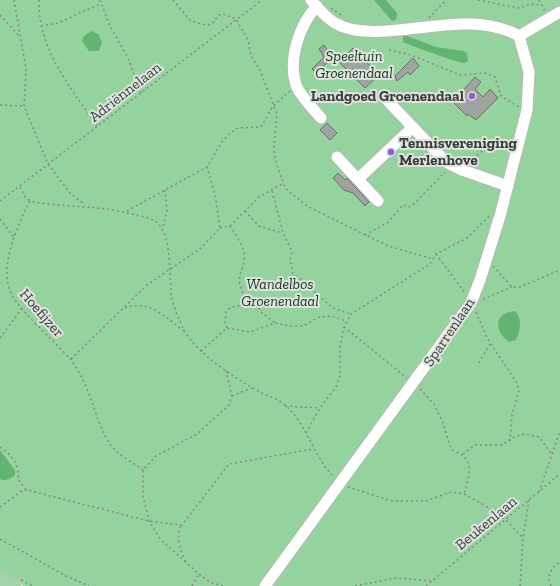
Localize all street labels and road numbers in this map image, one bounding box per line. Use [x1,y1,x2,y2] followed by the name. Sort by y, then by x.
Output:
[85,58,165,126] street label: Adriënnelaan
[16,285,68,341] street label: Hoefijzer
[420,294,479,370] street label: Sparrenlaan
[452,492,521,554] street label: Beukenlaan

